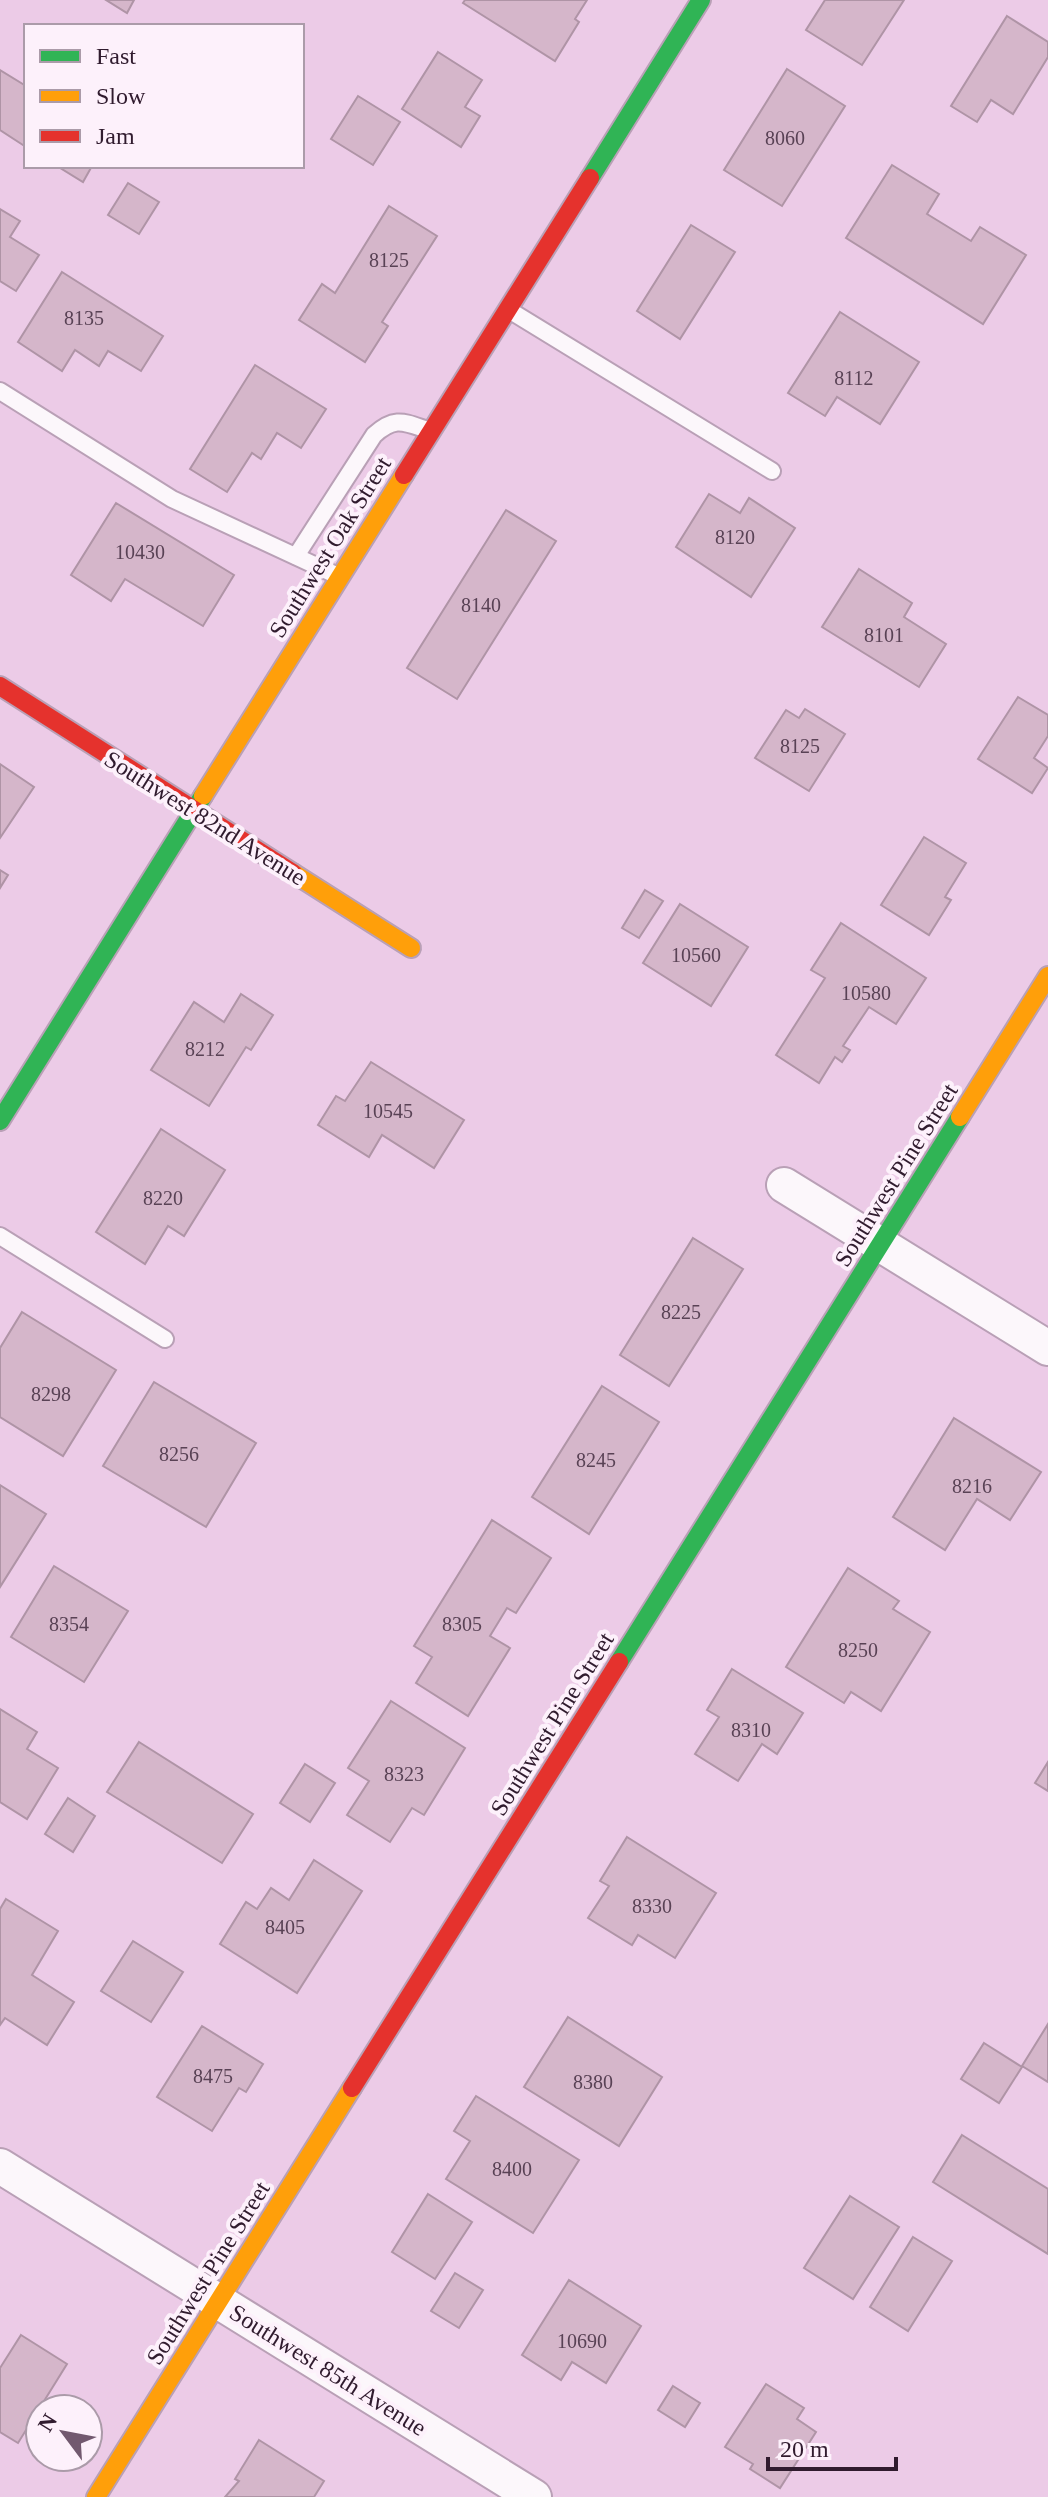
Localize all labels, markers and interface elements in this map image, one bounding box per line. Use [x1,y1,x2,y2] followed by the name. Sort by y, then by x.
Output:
[24,24,304,168] legend
[96,43,136,69] text: Fast
[96,83,146,109] text: Slow
[96,123,135,149] text: Jam
[765,127,805,149] house number: 8060
[369,249,409,271] house number: 8125
[64,307,104,329] house number: 8135
[834,367,874,389] house number: 8112
[264,452,396,642] street label: Southwest Oak Street
[715,526,755,548] house number: 8120
[115,541,165,563] house number: 10430
[461,594,501,616] house number: 8140
[864,624,904,646] house number: 8101
[780,735,820,757] house number: 8125
[100,746,310,890] street label: Southwest 82nd Avenue
[671,944,721,966] house number: 10560
[841,982,891,1004] house number: 10580
[185,1038,225,1060] house number: 8212
[829,1079,963,1271] street label: Southwest Pine Street
[363,1100,413,1122] house number: 10545
[143,1187,183,1209] house number: 8220
[661,1301,701,1323] house number: 8225
[31,1383,71,1405] house number: 8298
[159,1443,199,1465] house number: 8256
[576,1449,616,1471] house number: 8245
[952,1475,992,1497] house number: 8216
[49,1613,89,1635] house number: 8354
[442,1613,482,1635] house number: 8305
[485,1628,619,1820] street label: Southwest Pine Street
[838,1639,878,1661] house number: 8250
[731,1719,771,1741] house number: 8310
[384,1763,424,1785] house number: 8323
[632,1895,672,1917] house number: 8330
[265,1916,305,1938] house number: 8405
[193,2065,233,2087] house number: 8475
[573,2071,613,2093] house number: 8380
[492,2158,532,2180] house number: 8400
[141,2177,275,2369] street label: Southwest Pine Street
[225,2299,431,2441] street label: Southwest 85th Avenue
[557,2330,607,2352] house number: 10690
[24,2393,104,2473] north arrow
[33,2409,62,2436] text: N
[768,2421,896,2471] scale bar
[780,2436,829,2462] text: 20 m

